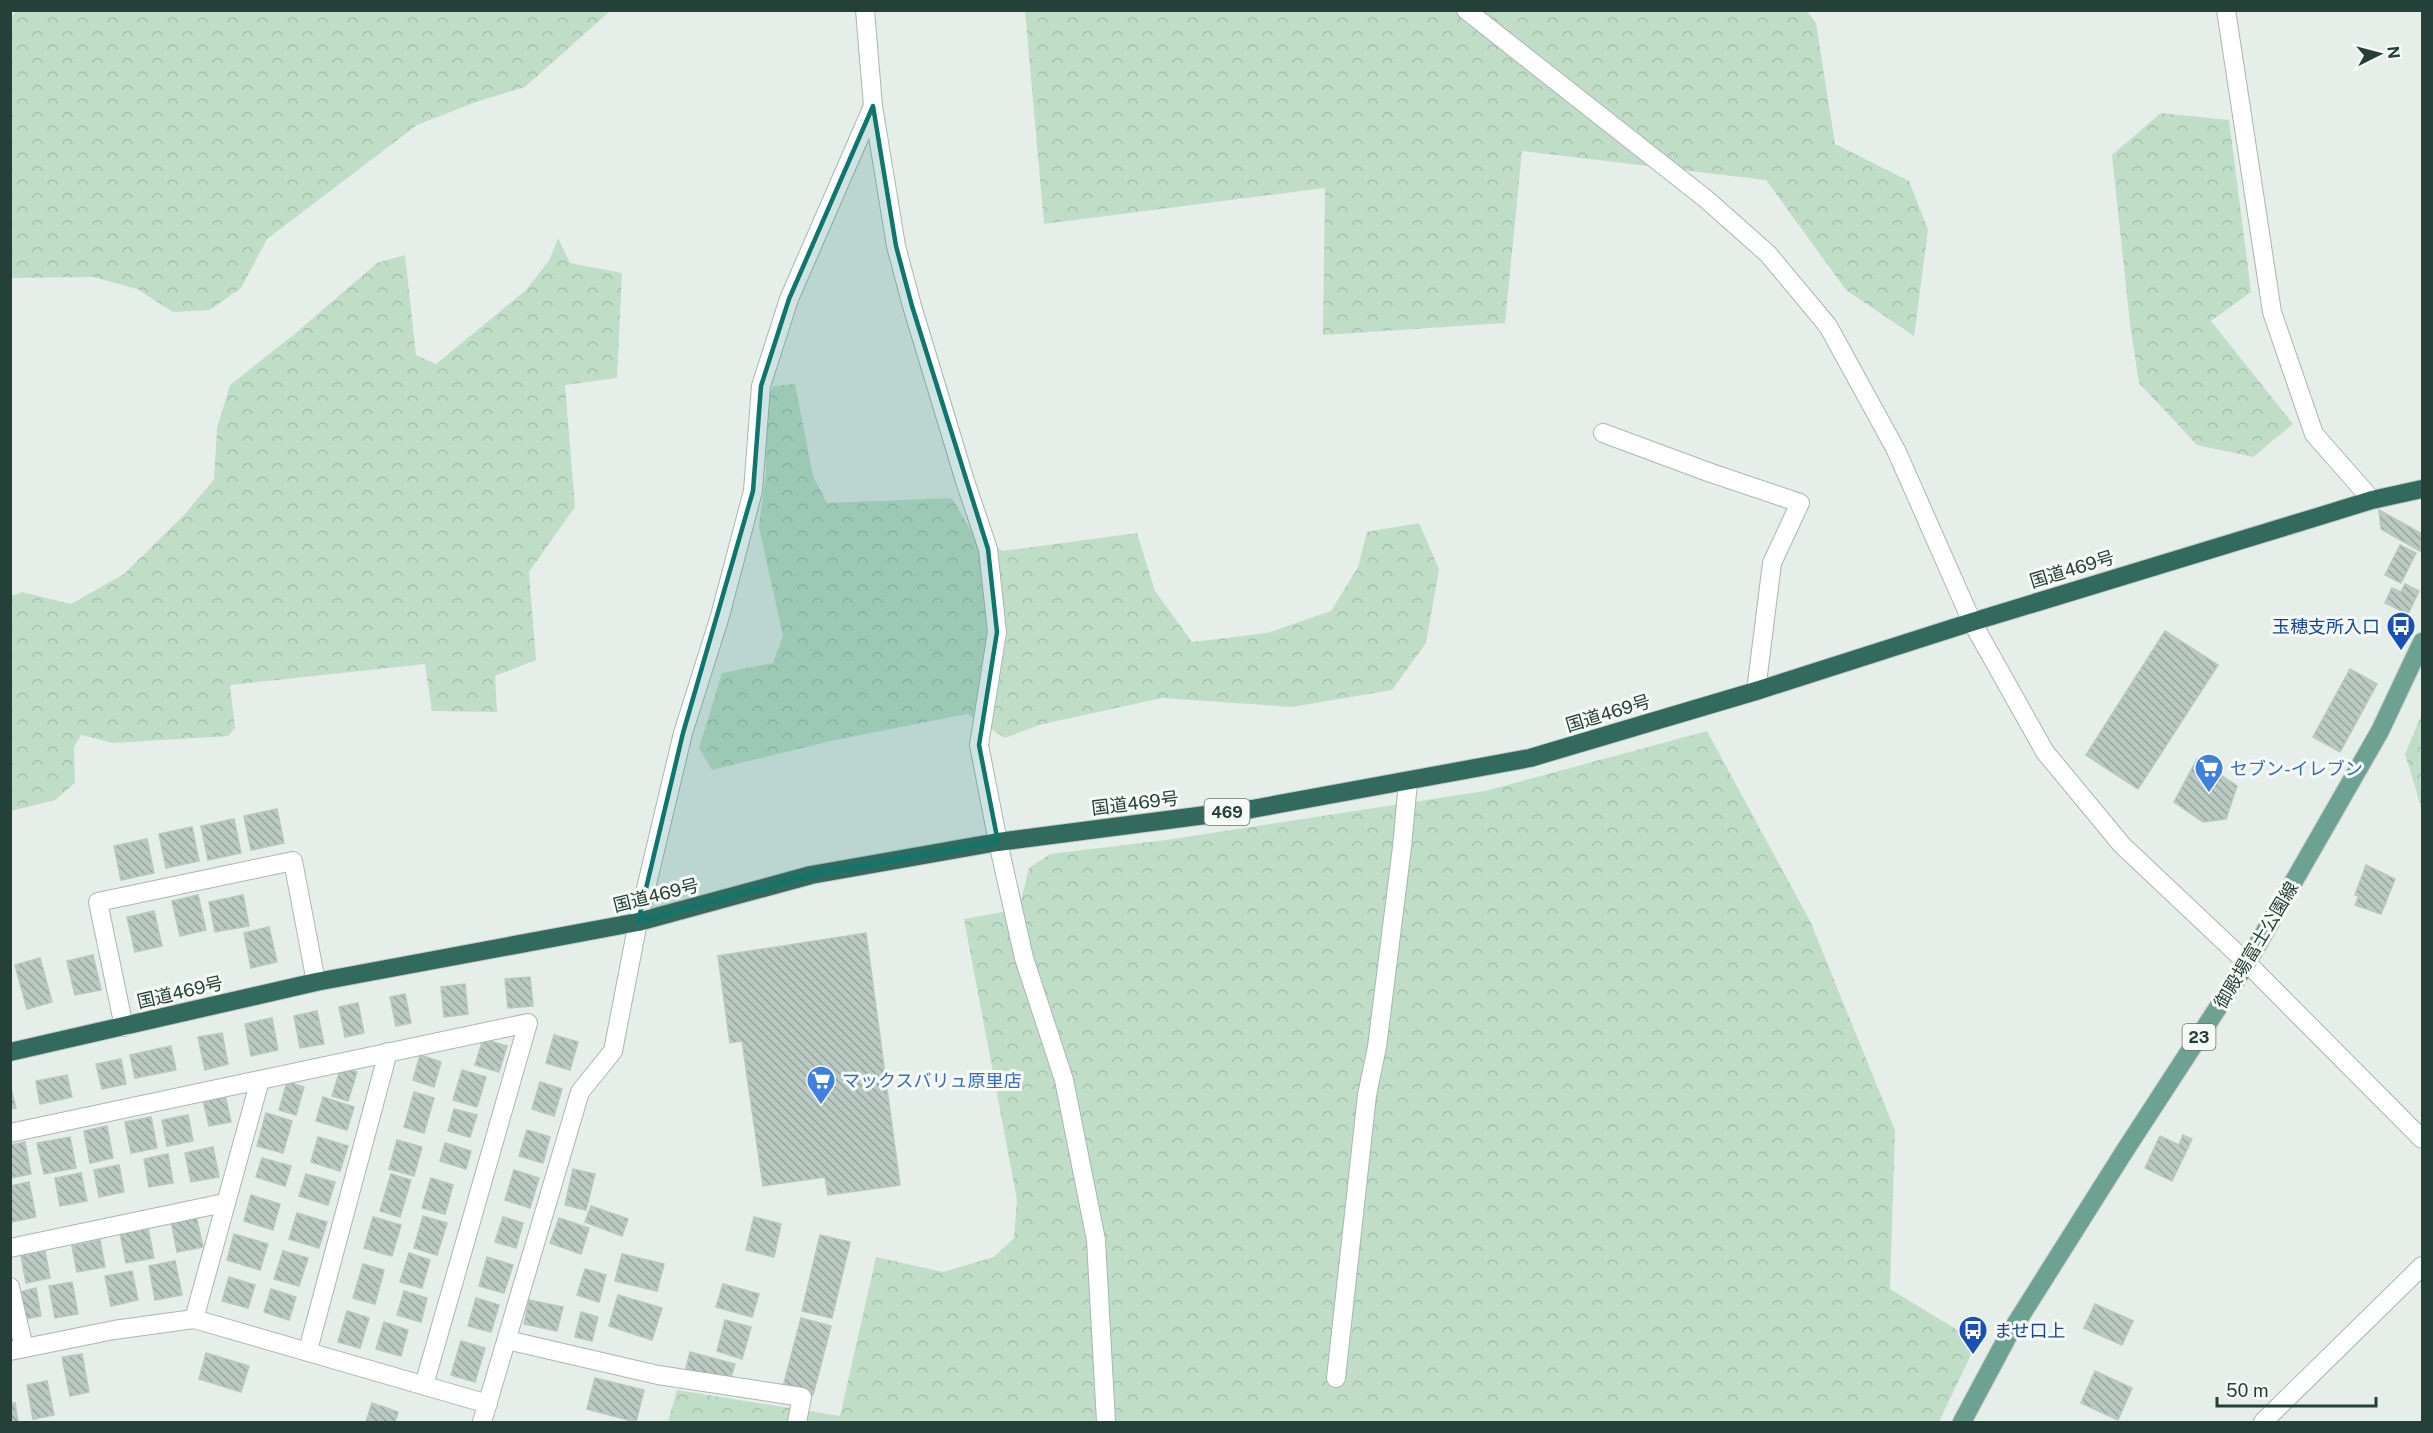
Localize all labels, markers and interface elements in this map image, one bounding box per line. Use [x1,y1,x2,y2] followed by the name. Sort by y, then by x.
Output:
[2349,24,2409,84] north arrow
[2383,45,2404,60] text: N
[2027,546,2117,592] street label: 国道469号
[2385,610,2417,652] bus stop icon: 玉穂支所入口
[2272,616,2380,637] place label: 玉穂支所入口
[1563,690,1653,736] street label: 国道469号
[2193,752,2225,794] supermarket icon: セブン-イレブン
[2230,758,2363,779] place label: セブン-イレブン
[1090,787,1180,819] street label: 国道469号
[1204,799,1250,825] road number: 469
[611,874,701,916] street label: 国道469号
[2210,878,2302,1012] street label: 御殿場富士公園線
[135,972,225,1012] street label: 国道469号
[2182,1024,2216,1050] road number: 23
[805,1064,837,1106] supermarket icon: マックスバリュ原里店
[842,1070,1021,1091] place label: マックスバリュ原里店
[1957,1314,1989,1356] bus stop icon: ませ口上
[1994,1320,2065,1341] place label: ませ口上
[2217,1370,2376,1408] scale bar
[2226,1380,2269,1401] text: 50 m

